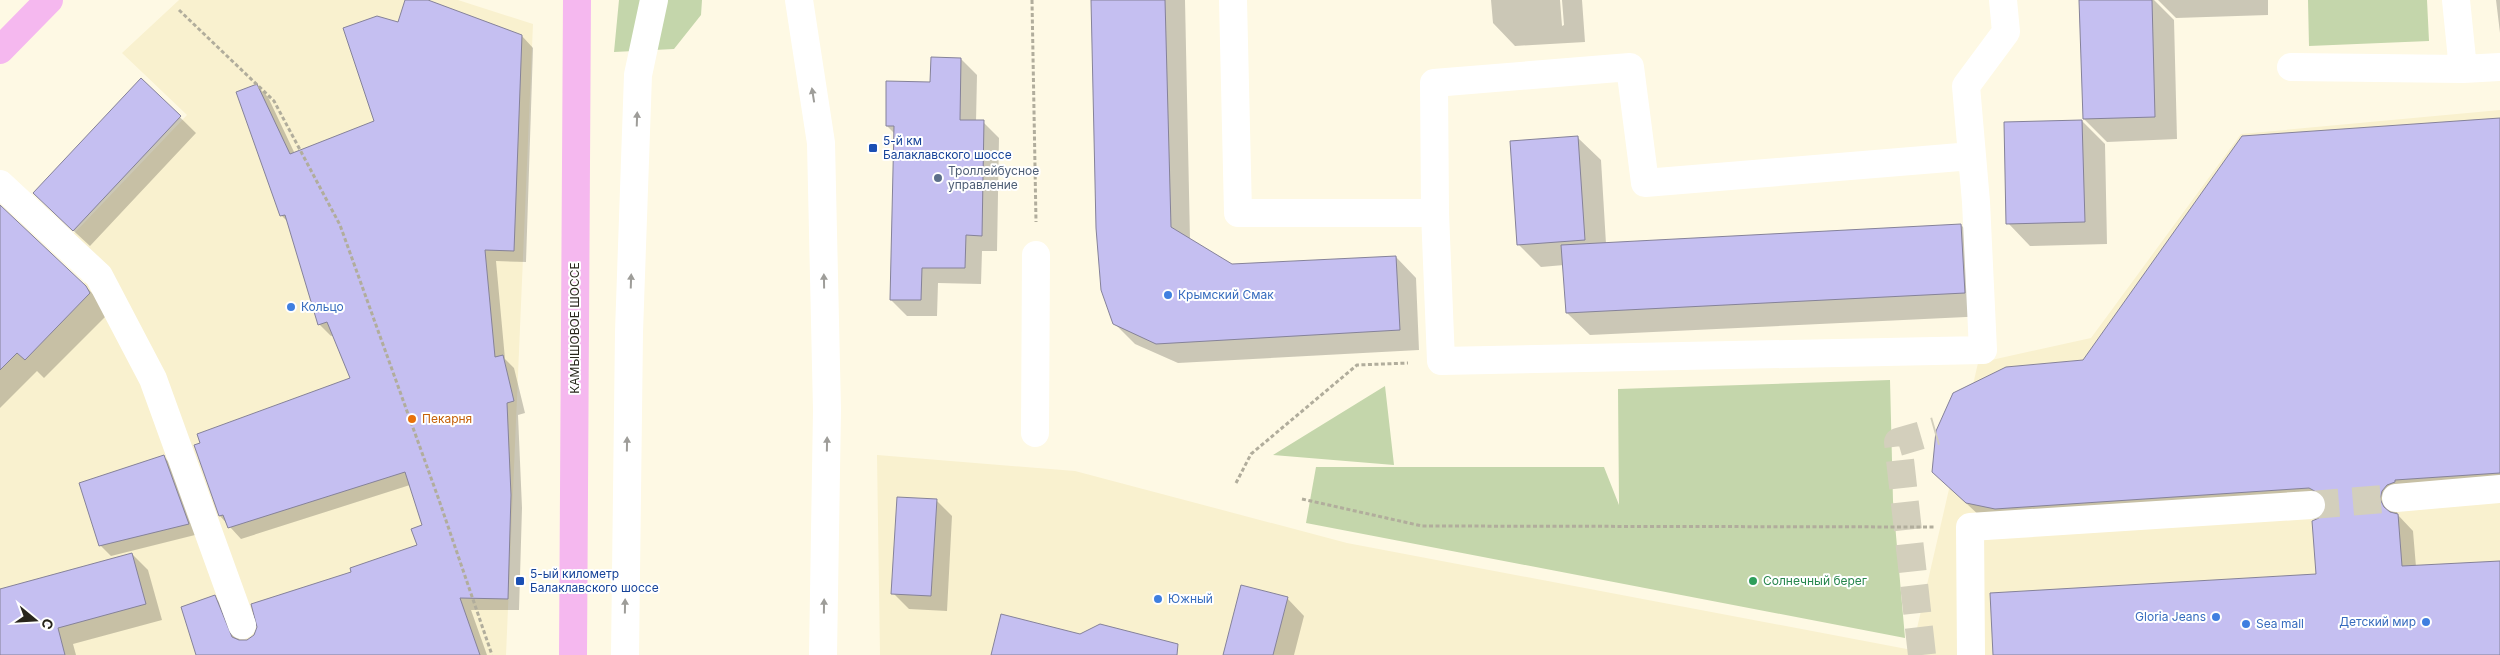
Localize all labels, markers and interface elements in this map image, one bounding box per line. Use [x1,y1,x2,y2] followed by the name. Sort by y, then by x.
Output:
[809,86,817,102] one-way arrow
[633,111,641,127] one-way arrow
[883,133,1012,162] place label: 5-й км Балаклавского шоссе
[867,142,879,154] marker: 5-й км Балаклавского шоссе
[948,163,1039,192] place label: Троллейбусное управление
[932,172,944,184] marker: Троллейбусное управление
[567,262,582,394] street label: КАМЫШОВОЕ ШОССЕ
[627,273,635,289] one-way arrow
[820,273,828,289] one-way arrow
[1178,287,1274,302] place label: Крымский Смак
[1162,289,1174,301] marker: Крымский Смак
[301,299,344,314] place label: Кольцо
[285,301,297,313] marker: Кольцо
[422,411,472,426] place label: Пекарня
[406,413,418,425] marker: Пекарня
[623,436,631,452] one-way arrow
[823,436,831,452] one-way arrow
[530,566,659,595] place label: 5-ый километр Балаклавского шоссе
[1763,573,1867,588] place label: Солнечный берег
[514,575,526,587] marker: 5-ый километр Балаклавского шоссе
[1747,575,1759,587] marker: Солнечный берег
[1168,591,1213,606] place label: Южный
[1152,593,1164,605] marker: Южный
[10,595,60,645] north arrow
[621,598,629,614] one-way arrow
[820,598,828,614] one-way arrow
[2135,609,2206,624] place label: Gloria Jeans
[2210,611,2222,623] marker: Gloria Jeans
[2339,614,2416,629] place label: Детский мир
[2256,616,2304,631] place label: Sea mall
[2420,616,2432,628] marker: Детский мир
[38,617,58,632] text: С
[2240,618,2252,630] marker: Sea mall

